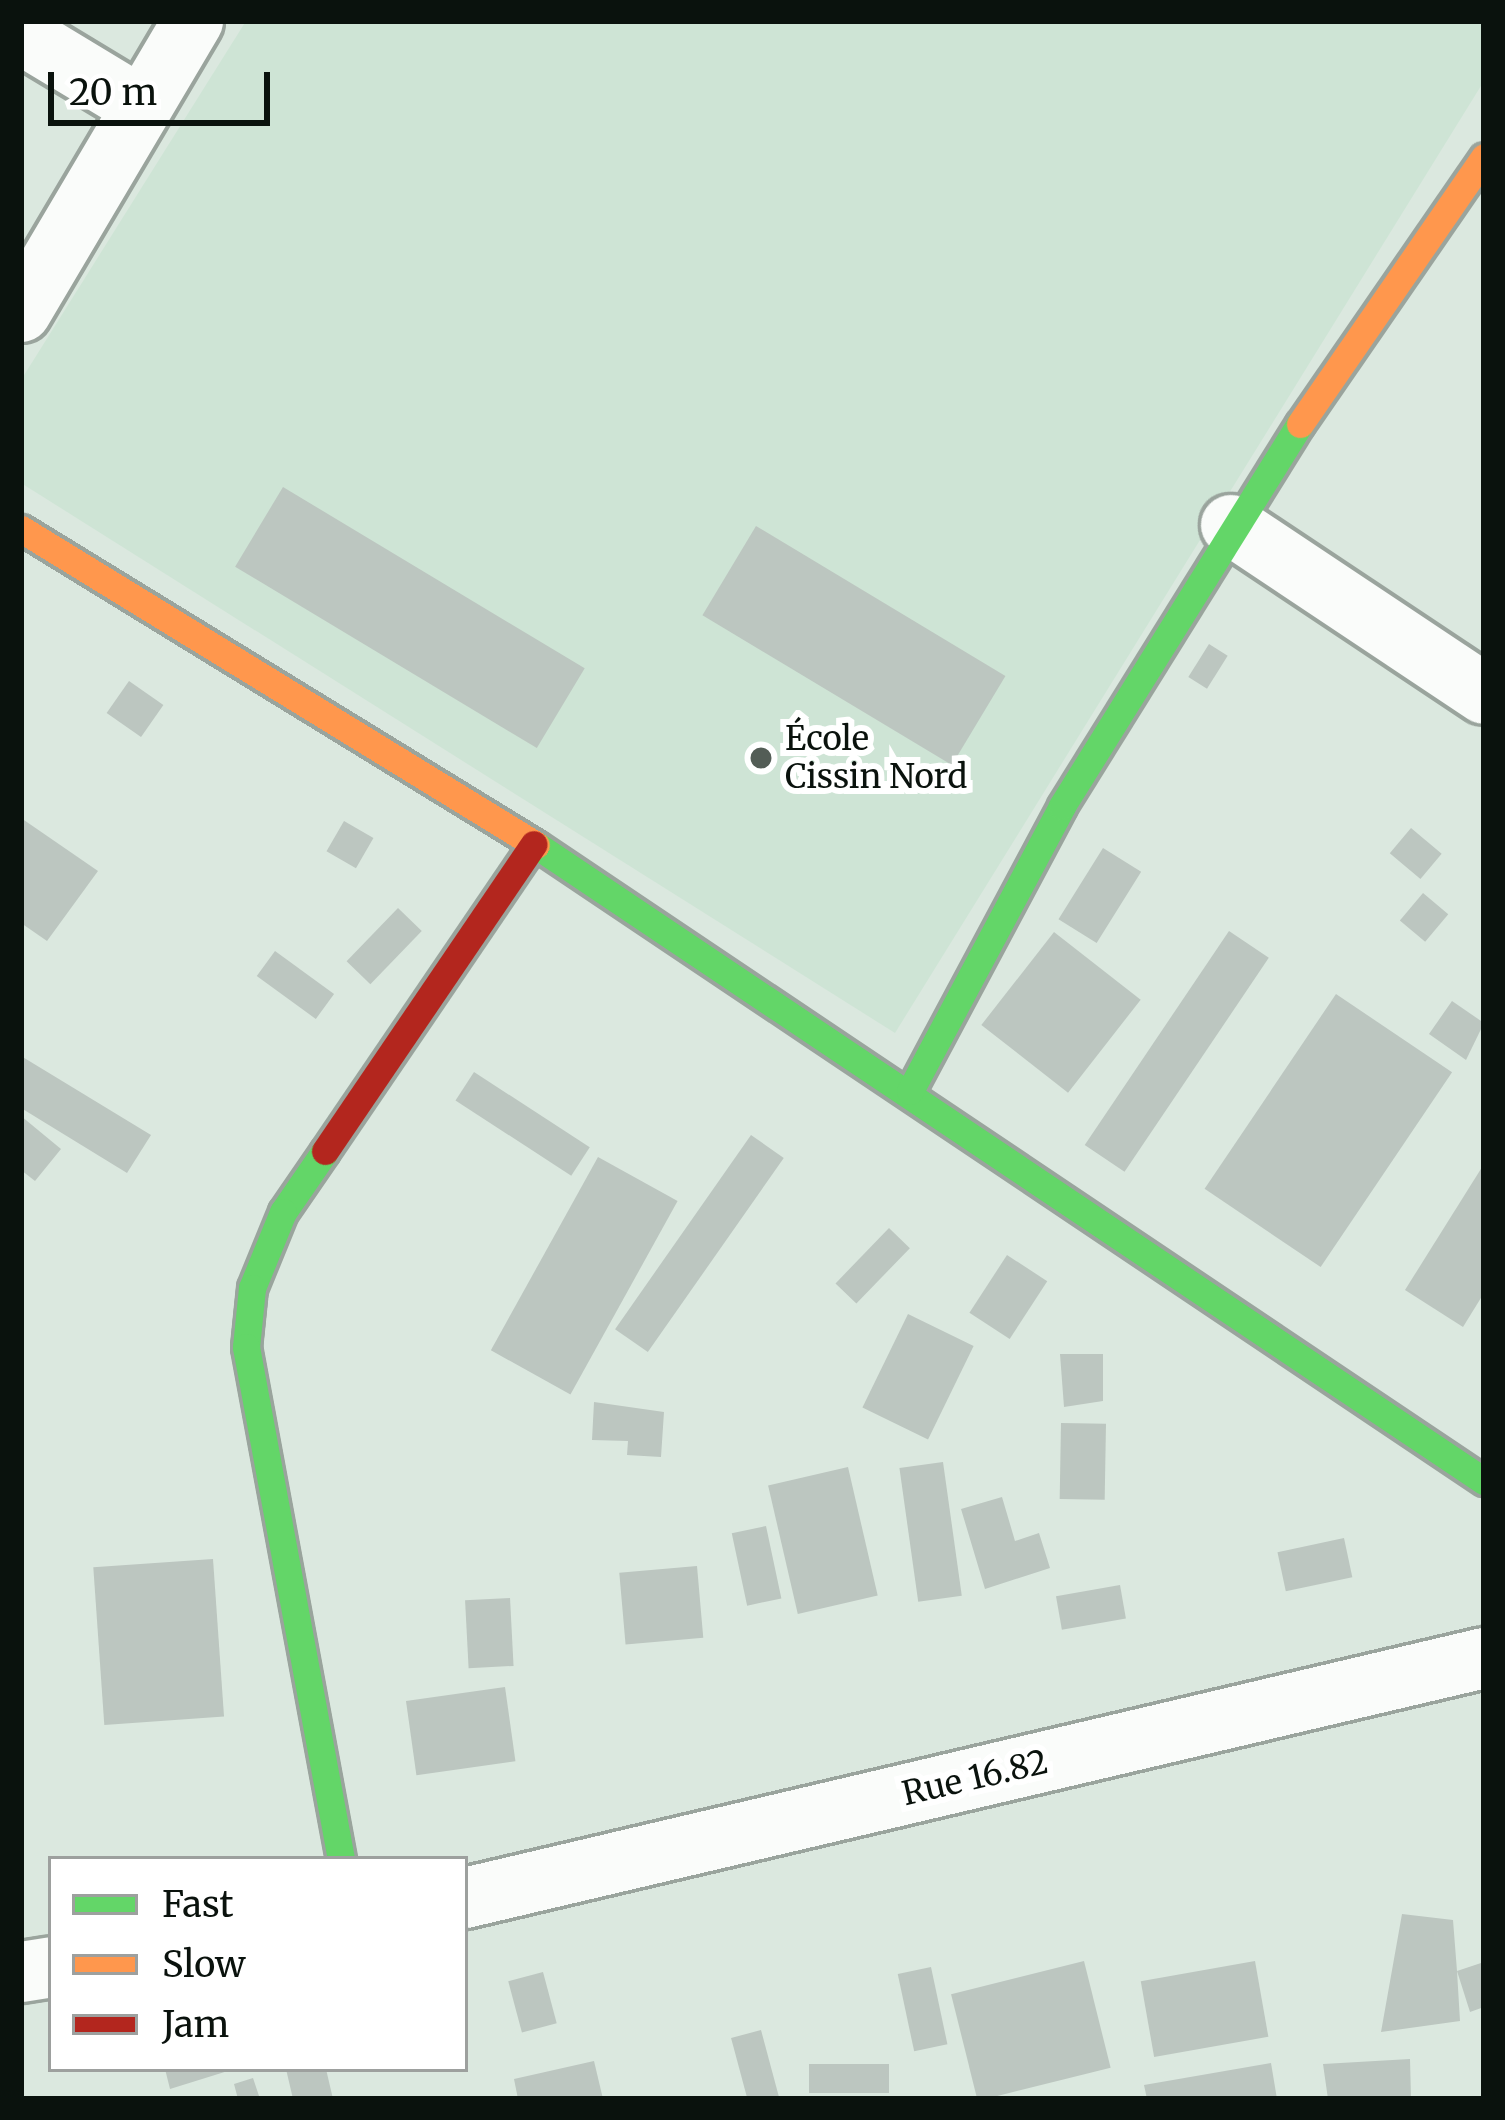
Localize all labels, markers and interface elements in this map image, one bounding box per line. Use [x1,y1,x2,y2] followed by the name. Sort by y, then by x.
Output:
[54,48,276,122] scale bar
[69,70,157,115] text: 20 m
[785,719,967,797] place label: École Cissin Nord
[748,745,774,771] marker: École Cissin Nord
[898,1742,1052,1814] street label: Rue 16.82
[48,1856,468,2072] legend
[162,1882,234,1927] text: Fast
[162,1942,246,1987] text: Slow
[162,2002,229,2047] text: Jam

